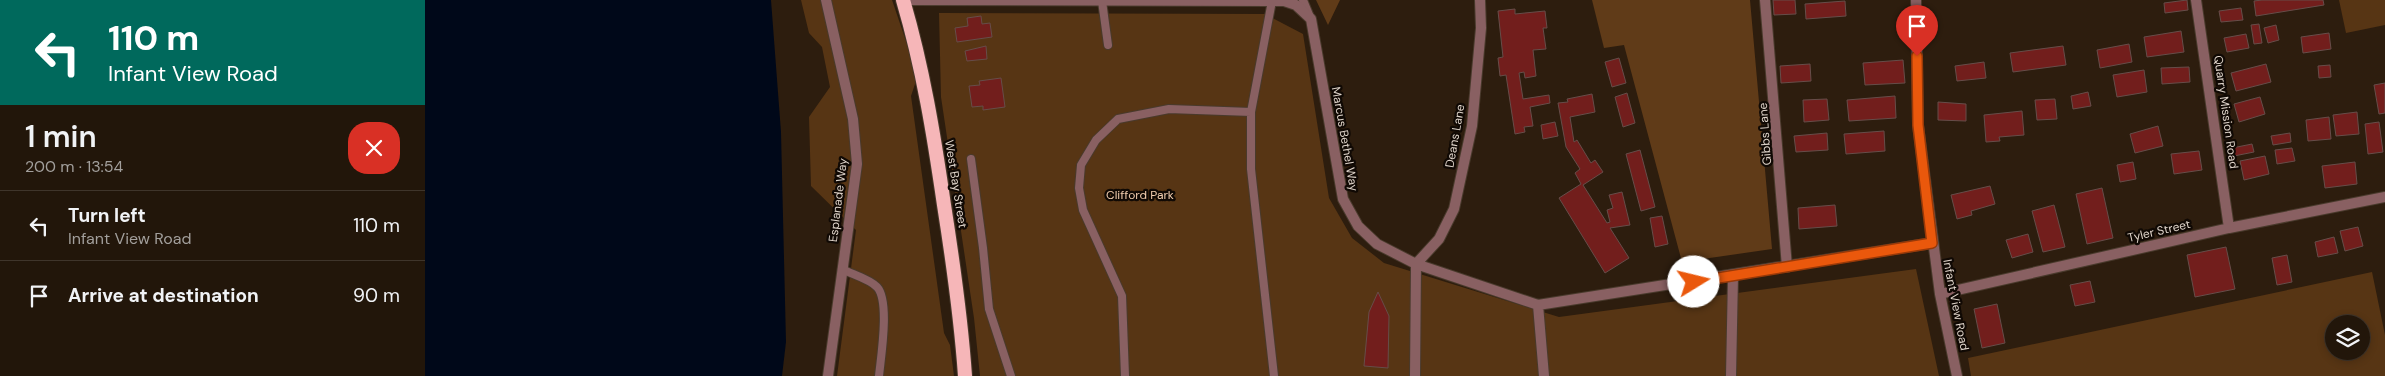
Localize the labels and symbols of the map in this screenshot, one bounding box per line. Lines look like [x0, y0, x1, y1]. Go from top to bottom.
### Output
pin [1896, 5, 1938, 56]
street label: Quarry Mission Road [2210, 54, 2242, 170]
street label: Marcus Bethel Way [1328, 85, 1362, 193]
street label: Gibbs Lane [1755, 102, 1775, 166]
street label: Deans Lane [1442, 103, 1468, 169]
street label: West Bay Street [941, 139, 971, 229]
street label: Esplanade Way [825, 157, 851, 243]
park label: Clifford Park [1106, 187, 1174, 203]
street label: Tyler Street [2126, 216, 2192, 246]
position arrow [1667, 255, 1719, 307]
street label: Infant View Road [1939, 258, 1973, 352]

